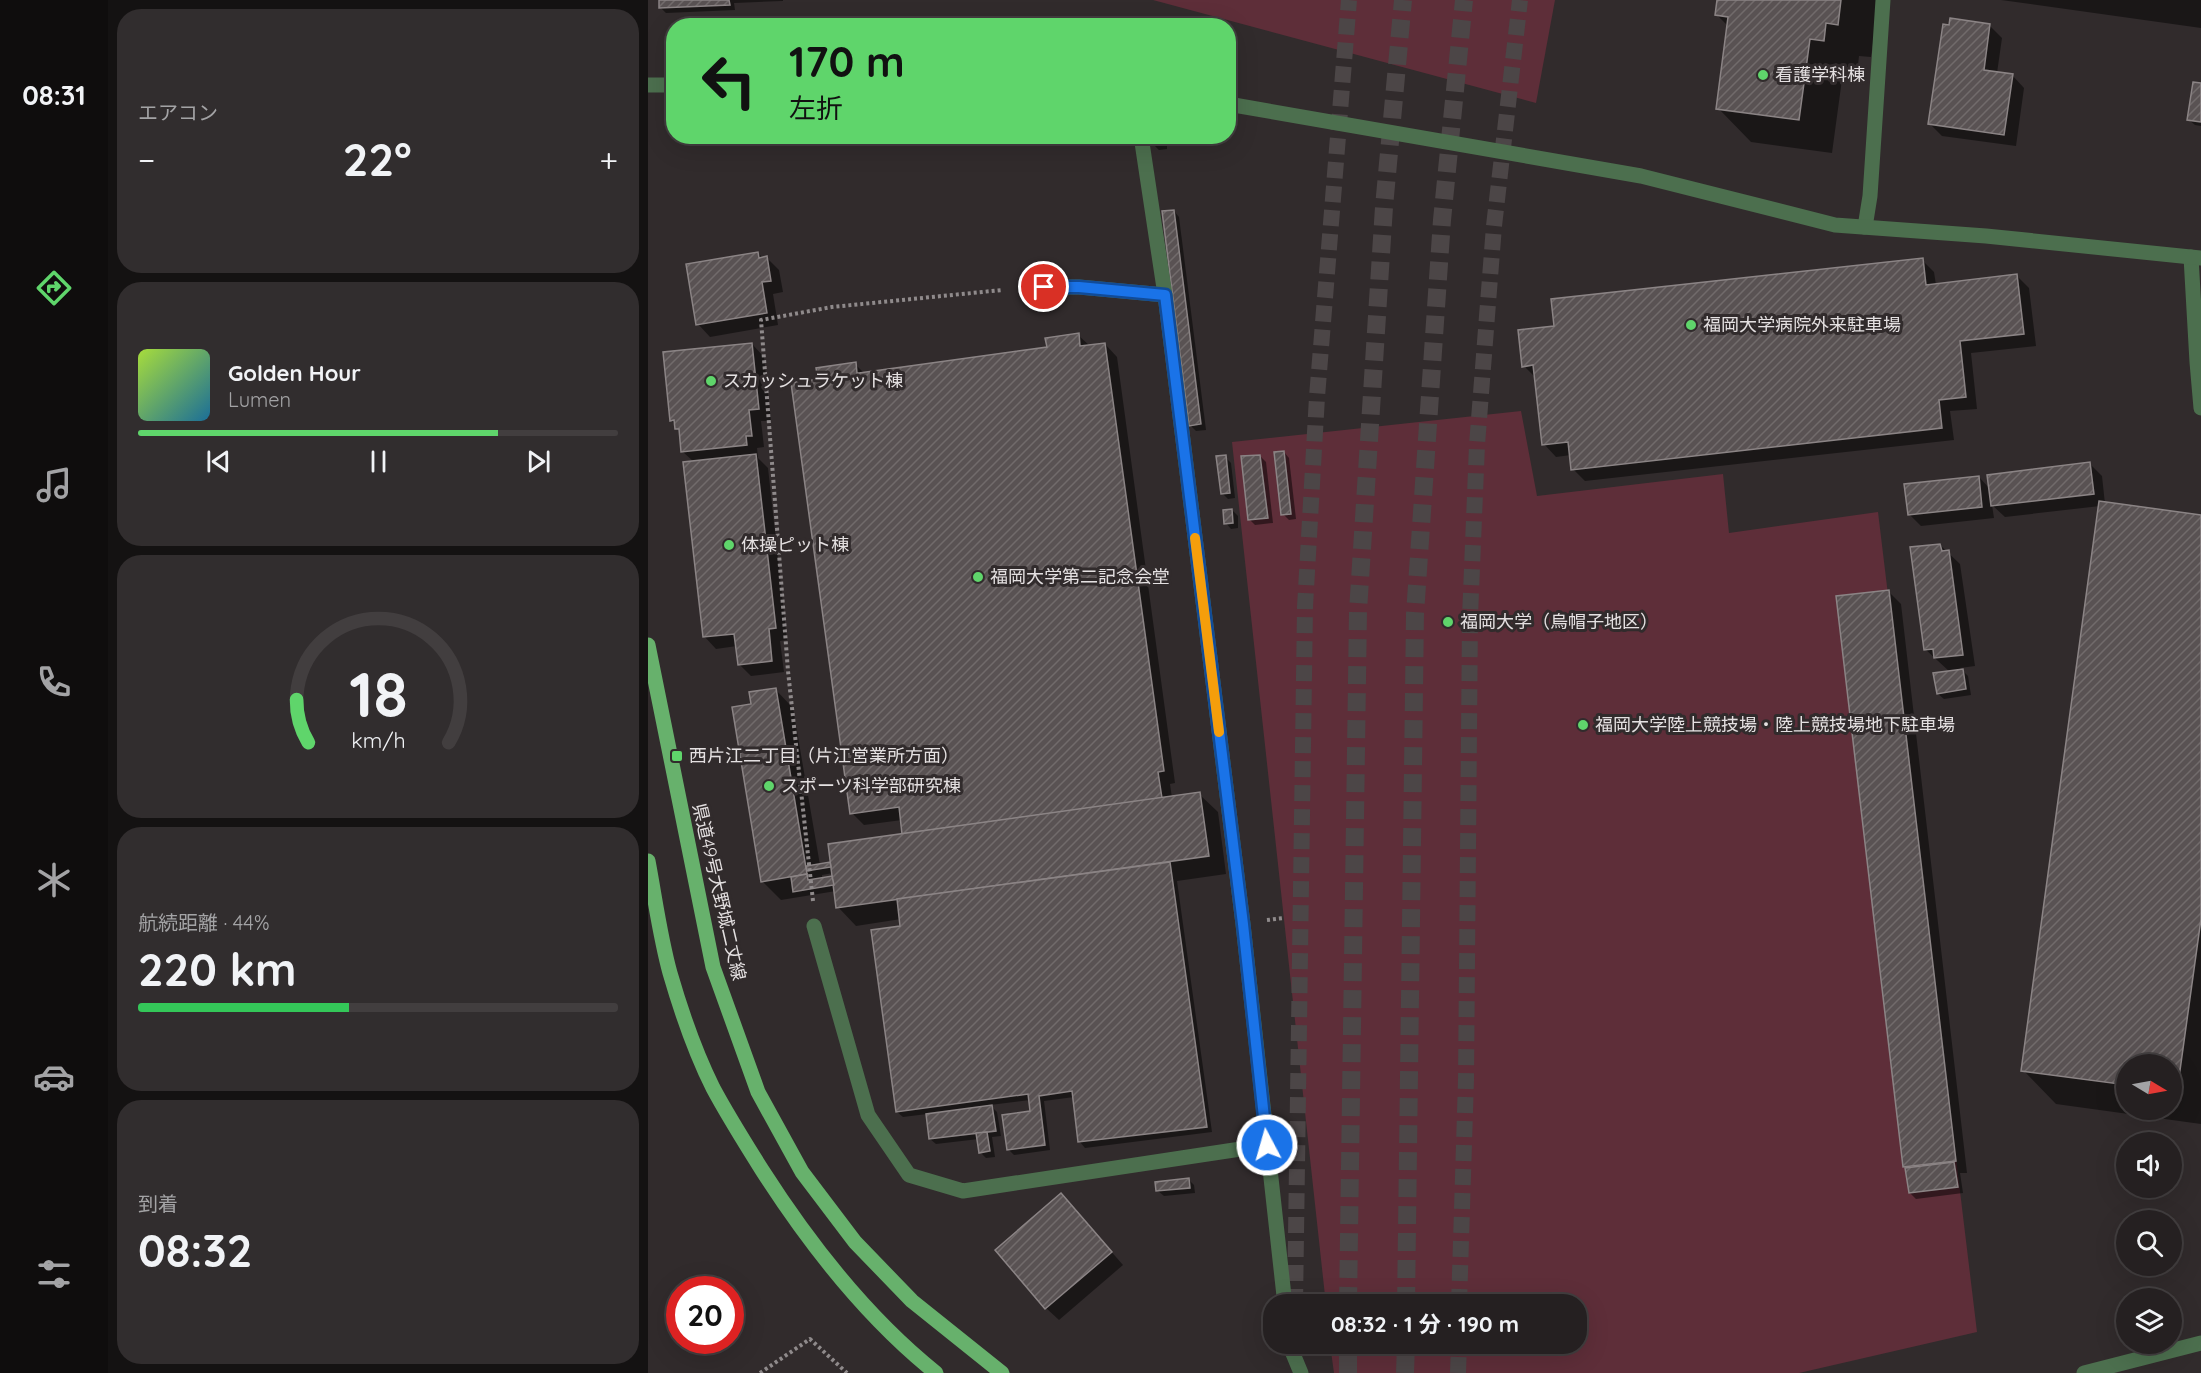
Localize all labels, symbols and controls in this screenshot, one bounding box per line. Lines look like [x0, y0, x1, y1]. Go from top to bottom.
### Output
text: 170 m [789, 35, 905, 88]
icon: left [690, 42, 768, 120]
place label: 看護学科棟 [1775, 63, 1865, 86]
marker: 看護学科棟 [1756, 68, 1770, 82]
text: 08:31 [22, 78, 86, 112]
text: 左折 [789, 91, 843, 125]
text: エアコン [138, 100, 218, 125]
text: 22° [343, 131, 412, 187]
text: − [138, 139, 155, 180]
text: + [599, 139, 618, 180]
pin [1018, 261, 1069, 312]
icon: directions [33, 267, 75, 309]
icon: arrive [1027, 270, 1060, 303]
place label: 福岡大学病院外来駐車場 [1703, 313, 1901, 336]
marker: 福岡大学病院外来駐車場 [1684, 318, 1698, 332]
text: Golden Hour [228, 359, 361, 387]
place label: スカッシュラケット棟 [723, 369, 903, 392]
marker: スカッシュラケット棟 [704, 374, 718, 388]
text: Lumen [228, 387, 291, 412]
icon: previous [202, 445, 235, 478]
icon: pause [362, 445, 395, 478]
icon: next [522, 445, 555, 478]
icon: music [33, 464, 75, 506]
place label: 体操ピット棟 [741, 533, 849, 556]
marker: 体操ピット棟 [722, 538, 736, 552]
place label: 福岡大学第二記念会堂 [990, 565, 1170, 588]
marker: 福岡大学第二記念会堂 [971, 570, 985, 584]
place label: 福岡大学（烏帽子地区） [1460, 610, 1658, 633]
marker: 福岡大学（烏帽子地区） [1441, 615, 1455, 629]
text: 18 [349, 656, 407, 734]
icon: phone [33, 661, 75, 703]
place label: 福岡大学陸上競技場・陸上競技場地下駐車場 [1595, 713, 1955, 736]
marker: 福岡大学陸上競技場・陸上競技場地下駐車場 [1576, 718, 1590, 732]
text: km/h [351, 728, 405, 754]
place label: 西片江二丁目（片江営業所方面） [689, 744, 959, 767]
marker: 西片江二丁目（片江営業所方面） [670, 749, 684, 763]
place label: スポーツ科学部研究棟 [781, 774, 961, 797]
marker: スポーツ科学部研究棟 [762, 779, 776, 793]
street label: 県道49号大野城二丈線 [688, 801, 751, 983]
icon: climate [33, 859, 75, 901]
text: 航続距離 · 44% [138, 910, 269, 935]
text: 220 km [138, 941, 297, 997]
north arrow [2116, 1054, 2182, 1120]
map controls [2116, 1054, 2182, 1354]
icon: car [33, 1056, 75, 1098]
position arrow [1235, 1113, 1299, 1177]
button: sound [2116, 1132, 2182, 1198]
text: 到着 [138, 1191, 178, 1216]
button: search [2116, 1210, 2182, 1276]
text: 08:32 [138, 1222, 252, 1278]
icon: filters [33, 1253, 75, 1295]
speed limit sign: 20 [666, 1276, 744, 1354]
button: layers [2116, 1288, 2182, 1354]
text: 08:32 · 1 分 · 190 m [1331, 1310, 1519, 1338]

